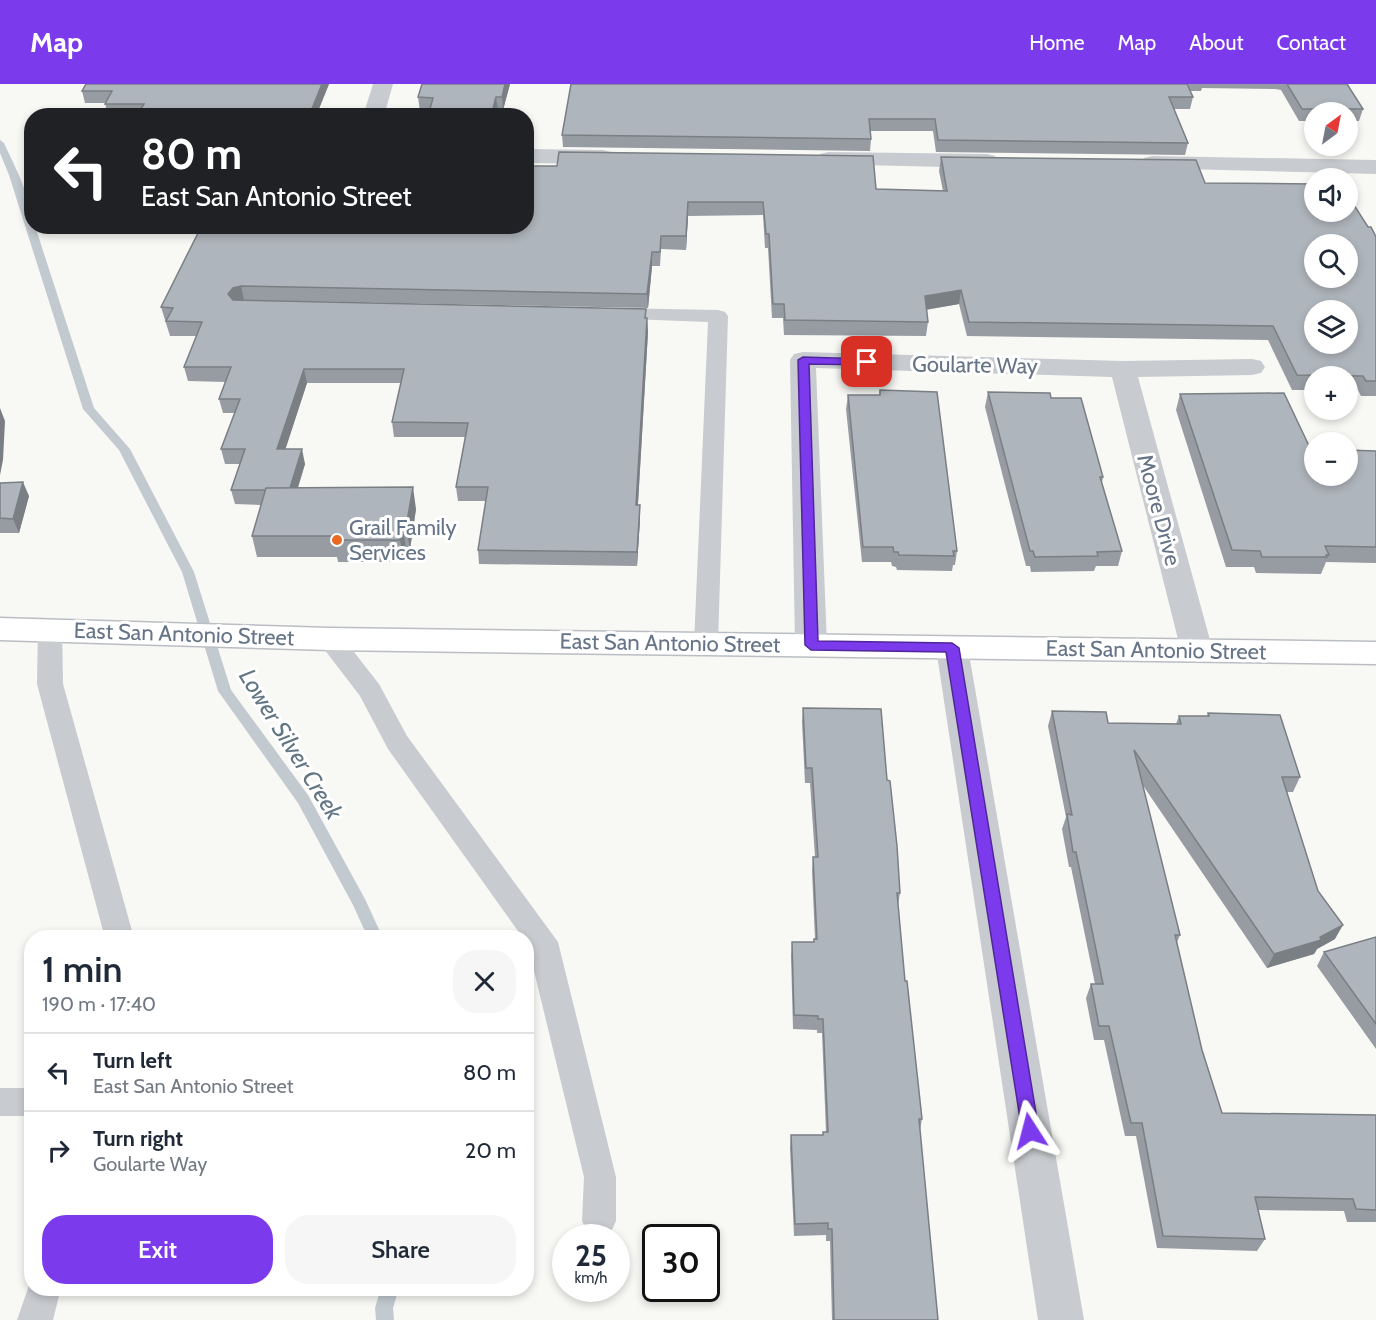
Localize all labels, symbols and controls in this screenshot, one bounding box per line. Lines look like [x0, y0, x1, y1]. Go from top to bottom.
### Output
text: Map [30, 25, 83, 59]
text: Home [1029, 30, 1085, 55]
text: Map [1118, 30, 1156, 55]
text: About [1189, 30, 1243, 55]
text: Contact [1276, 30, 1346, 55]
north arrow [1304, 102, 1358, 156]
map controls [1304, 102, 1358, 486]
text: 80 m [141, 128, 242, 180]
icon: left [42, 132, 120, 210]
button: sound [1304, 168, 1358, 222]
text: East San Antonio Street [141, 180, 412, 213]
button: search [1304, 234, 1358, 288]
button: layers [1304, 300, 1358, 354]
pin [841, 336, 892, 387]
icon: arrive [850, 345, 883, 378]
street label: Goularte Way [912, 350, 1038, 380]
button: + [1304, 366, 1358, 420]
button: − [1304, 432, 1358, 486]
street label: Moore Drive [1131, 451, 1187, 569]
place label: Grail Family Services [349, 514, 457, 566]
marker: Grail Family Services [330, 533, 344, 547]
street label: East San Antonio Street [73, 617, 295, 651]
street label: East San Antonio Street [560, 628, 781, 658]
street label: East San Antonio Street [1046, 635, 1267, 665]
water label: Lower Silver Creek [233, 663, 349, 825]
text: 1 min [42, 947, 122, 991]
button: close [453, 950, 516, 1013]
text: 190 m · 17:40 [42, 992, 156, 1016]
text: Turn left [93, 1047, 172, 1074]
icon: left [42, 1056, 75, 1089]
text: 80 m [463, 1059, 516, 1086]
text: East San Antonio Street [93, 1074, 293, 1098]
position arrow [998, 1099, 1062, 1163]
text: Turn right [93, 1125, 183, 1152]
icon: right [42, 1134, 75, 1167]
text: 20 m [465, 1137, 516, 1164]
text: Goularte Way [93, 1152, 207, 1176]
button: Exit [42, 1215, 273, 1284]
button: Share [285, 1215, 516, 1284]
speed limit sign: 30 [642, 1224, 720, 1302]
text: 25 [575, 1237, 607, 1274]
text: km/h [575, 1269, 607, 1287]

